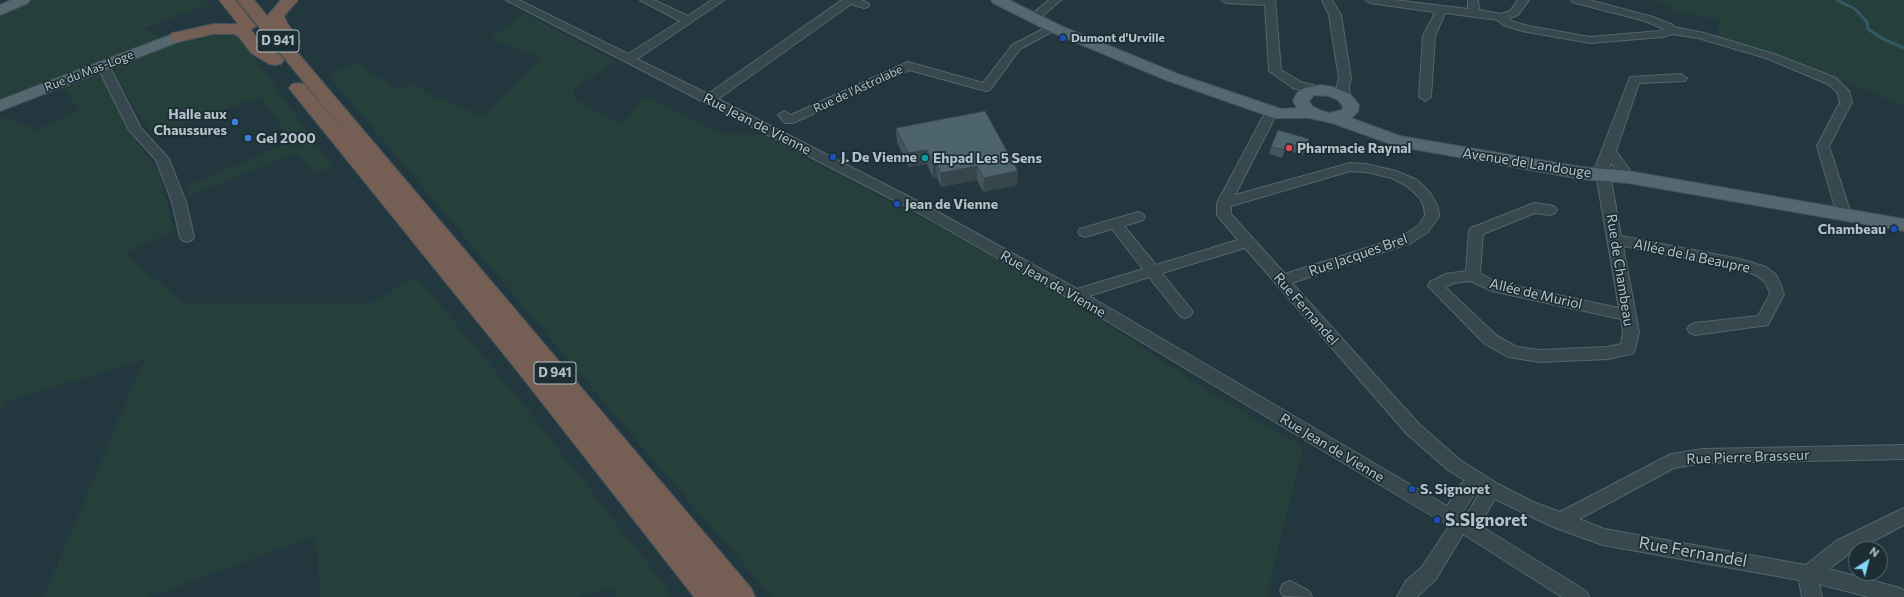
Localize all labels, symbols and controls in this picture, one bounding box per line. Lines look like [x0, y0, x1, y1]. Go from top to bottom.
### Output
road number: D 941 [257, 30, 299, 52]
place label: Dumont d'Urville [1071, 31, 1165, 45]
marker: Dumont d'Urville [1058, 33, 1068, 43]
street label: Rue du Mas-Loge [42, 47, 136, 95]
street label: Rue de l'Astrolabe [811, 62, 905, 116]
street label: Rue Jean de Vienne [700, 90, 814, 158]
place label: Halle aux Chaussures [153, 106, 227, 138]
marker: Halle aux Chaussures [230, 117, 240, 127]
place label: Gel 2000 [256, 130, 316, 146]
marker: Gel 2000 [243, 133, 253, 143]
place label: Pharmacie Raynal [1297, 140, 1411, 156]
marker: Pharmacie Raynal [1284, 143, 1294, 153]
street label: Avenue de Landouge [1462, 145, 1592, 181]
place label: J. De Vienne [841, 149, 917, 165]
place label: Ehpad Les 5 Sens [933, 150, 1042, 166]
marker: J. De Vienne [828, 152, 838, 162]
marker: Ehpad Les 5 Sens [920, 153, 930, 163]
place label: Jean de Vienne [905, 196, 998, 212]
marker: Jean de Vienne [892, 199, 902, 209]
street label: Rue de Chambeau [1603, 213, 1637, 327]
place label: Chambeau [1818, 221, 1886, 237]
marker: Chambeau [1889, 224, 1899, 234]
street label: Rue Jacques Brel [1306, 230, 1410, 280]
street label: Allée de la Beaupre [1632, 235, 1752, 277]
street label: Rue Jean de Vienne [997, 247, 1109, 321]
street label: Rue Fernandel [1270, 269, 1342, 349]
street label: Allée de Muriol [1488, 275, 1584, 313]
road number: D 941 [534, 362, 576, 384]
street label: Rue Jean de Vienne [1277, 410, 1387, 486]
street label: Rue Pierre Brasseur [1686, 446, 1810, 468]
place label: S. Signoret [1420, 481, 1490, 497]
marker: S. Signoret [1407, 484, 1417, 494]
place label: S.SIgnoret [1445, 510, 1527, 530]
marker: S.SIgnoret [1432, 515, 1442, 525]
street label: Rue Fernandel [1637, 532, 1749, 572]
north arrow [1848, 541, 1888, 581]
text: N [1868, 544, 1882, 559]

